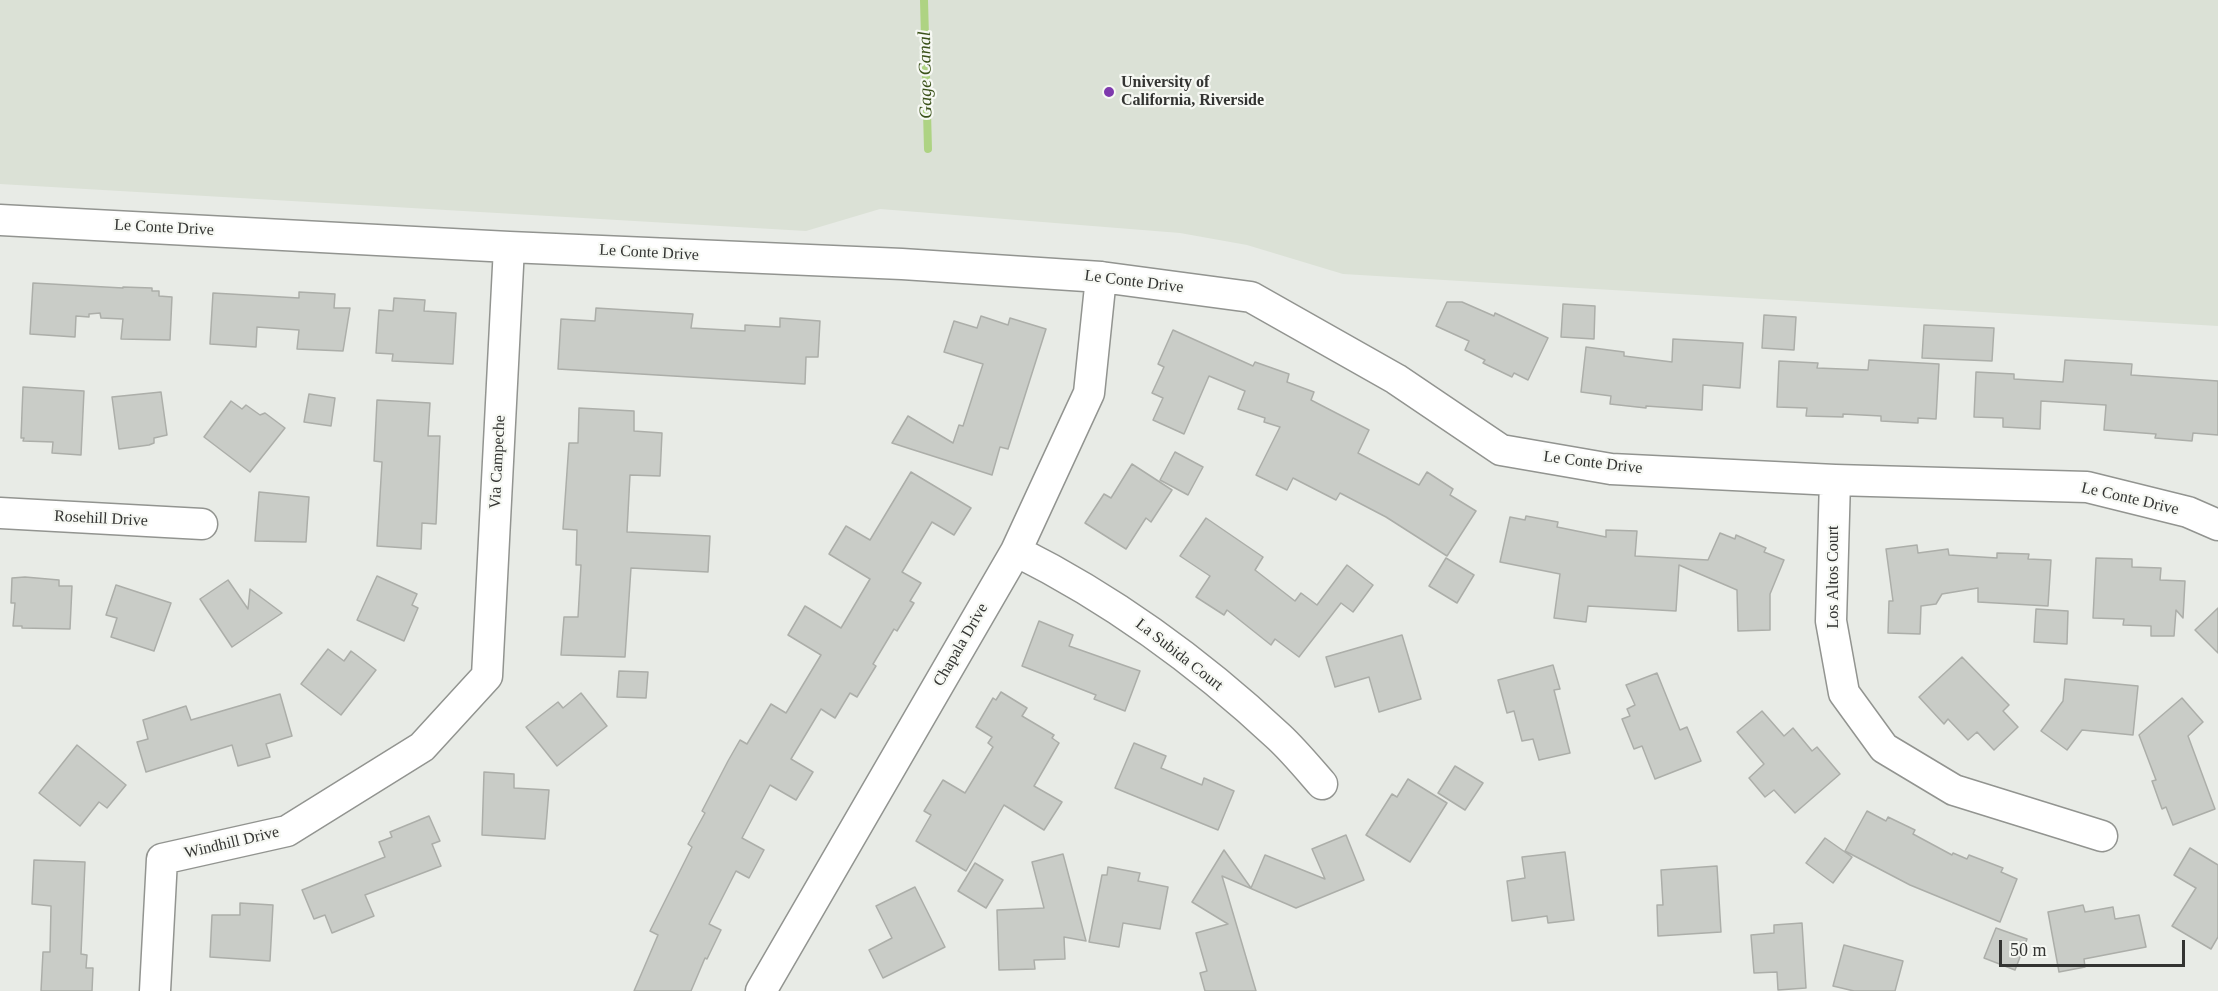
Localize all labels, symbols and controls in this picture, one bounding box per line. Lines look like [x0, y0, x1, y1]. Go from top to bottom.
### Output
water label: Gage Canal [914, 31, 938, 119]
place label: University of California, Riverside [1121, 73, 1264, 111]
marker: University of California, Riverside [1102, 85, 1116, 99]
street label: Le Conte Drive [114, 216, 214, 240]
street label: Le Conte Drive [599, 241, 699, 265]
street label: Le Conte Drive [1083, 266, 1185, 298]
street label: Via Campeche [486, 415, 510, 509]
street label: Le Conte Drive [1542, 447, 1644, 479]
street label: Le Conte Drive [2079, 478, 2181, 520]
street label: Rosehill Drive [54, 507, 148, 531]
street label: Los Altos Court [1824, 525, 1844, 629]
street label: Chapala Drive [929, 600, 993, 690]
street label: La Subida Court [1131, 615, 1227, 695]
street label: Windhill Drive [183, 823, 281, 863]
scale bar [2002, 928, 2188, 966]
text: 50 m [2010, 940, 2047, 960]

